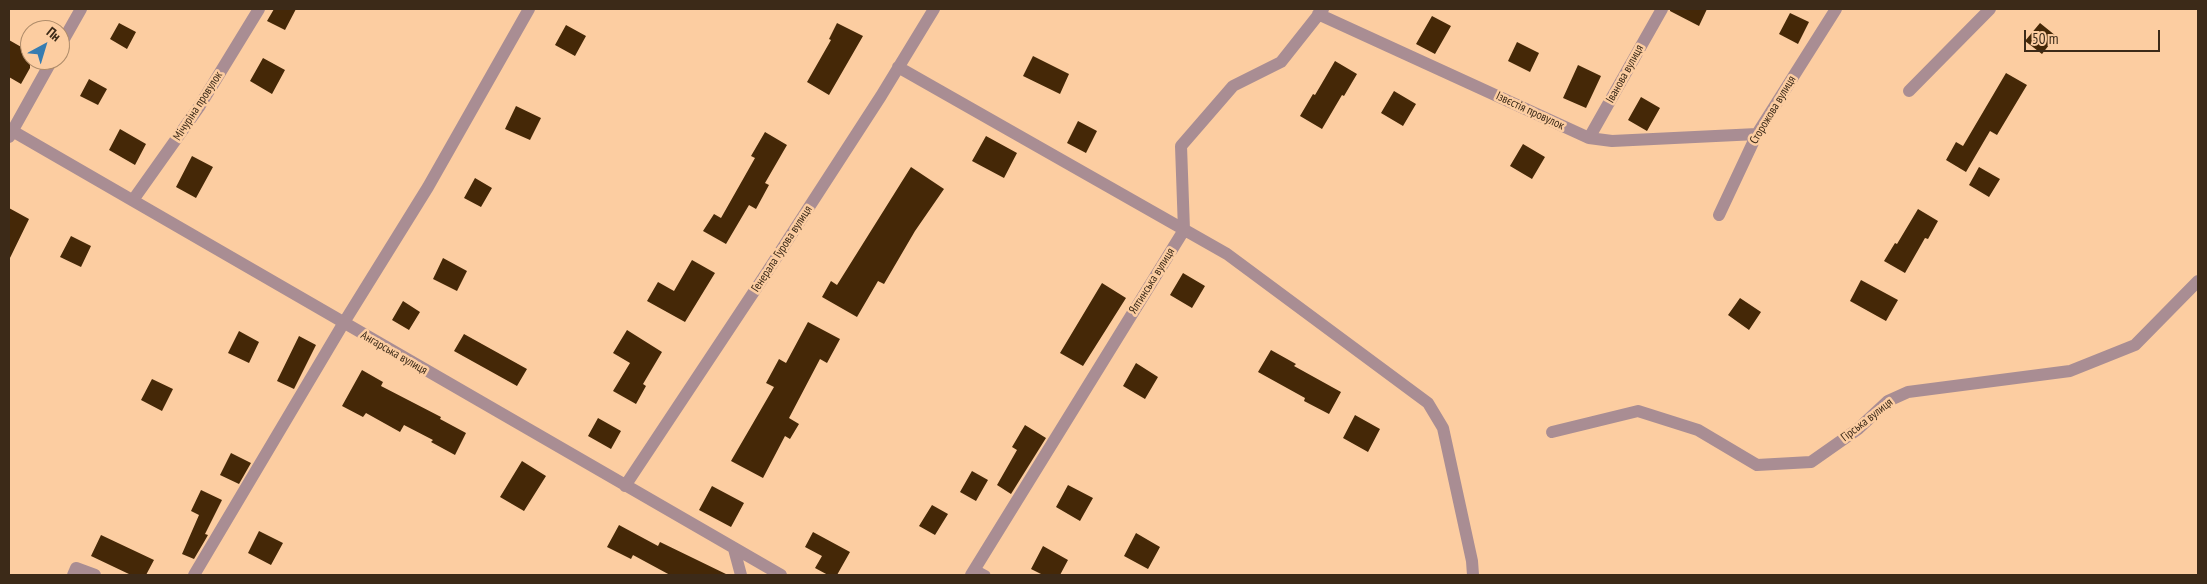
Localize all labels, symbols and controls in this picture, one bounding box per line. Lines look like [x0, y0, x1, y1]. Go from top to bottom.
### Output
north arrow [20, 20, 70, 70]
scale bar [2027, 20, 2163, 52]
text: Пн [43, 23, 65, 45]
text: 50 m [2032, 29, 2058, 48]
street label: Іванова вулиця [1603, 42, 1647, 106]
street label: Мічуріна провулок [170, 69, 226, 143]
street label: Сторожова вулиця [1747, 73, 1799, 147]
street label: Ізвєстія провулок [1494, 89, 1566, 133]
street label: Генерала Гурова вулиця [749, 203, 815, 295]
street label: Ялтинська вулиця [1126, 245, 1178, 317]
street label: Ангарська вулиця [358, 328, 430, 378]
street label: Гірська вулиця [1838, 395, 1896, 445]

